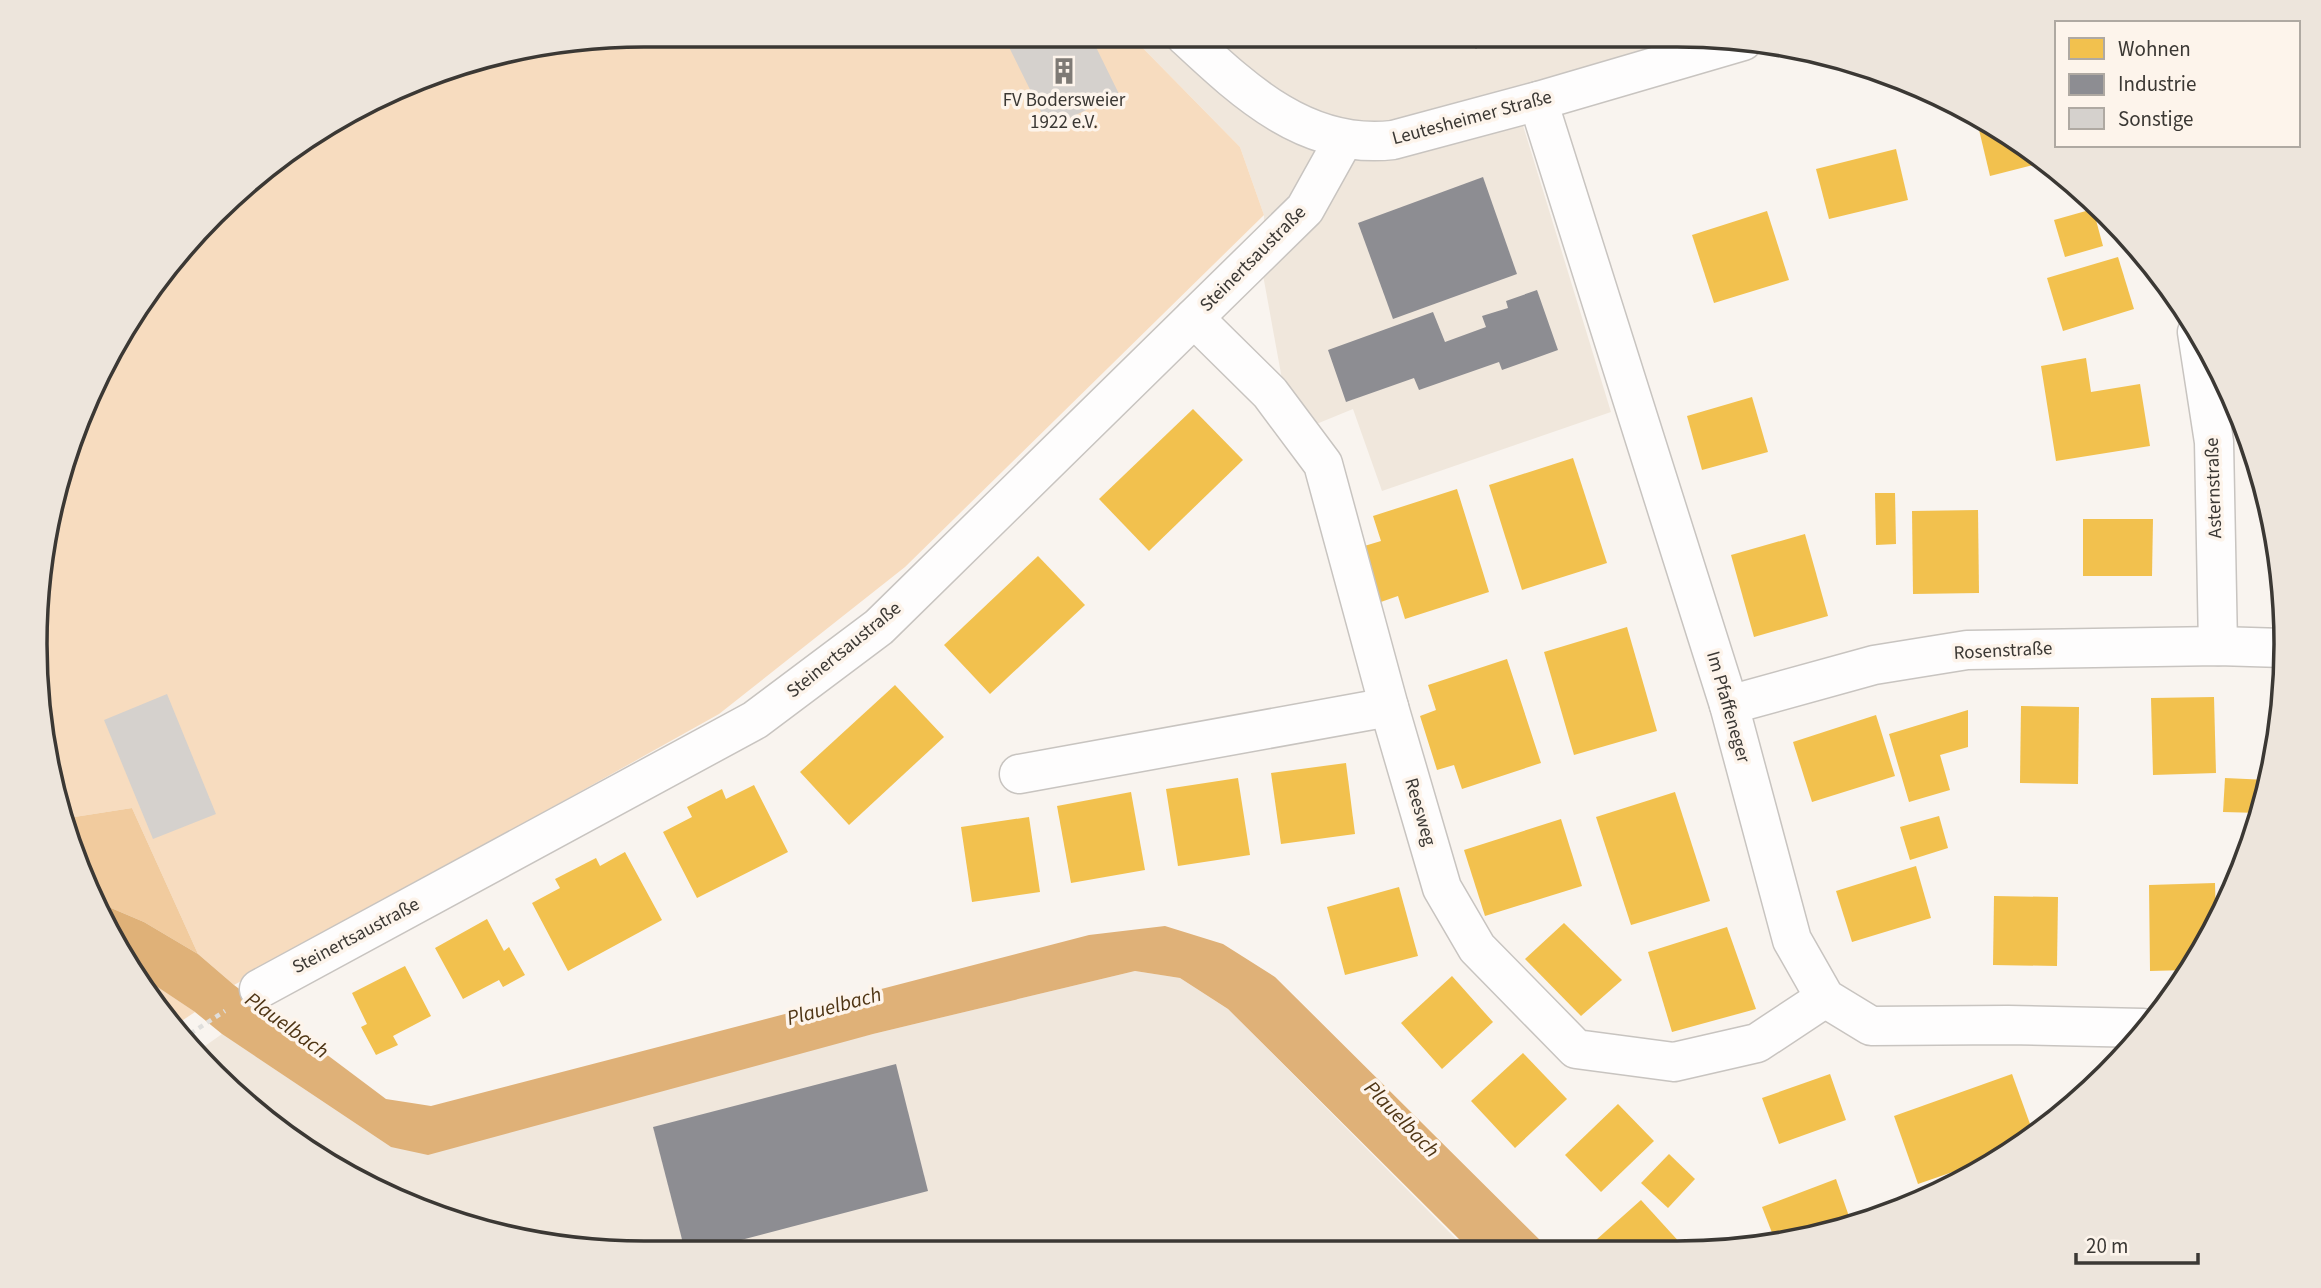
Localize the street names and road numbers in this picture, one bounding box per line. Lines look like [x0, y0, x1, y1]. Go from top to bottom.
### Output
street label: Leutesheimer Straße [1389, 84, 1555, 152]
street label: Steinertsaustraße [1194, 200, 1312, 318]
street label: Asternstraße [2199, 437, 2229, 539]
street label: Steinertsaustraße [781, 595, 907, 705]
street label: Rosenstraße [1953, 635, 2053, 667]
street label: Im Pfaffeneger [1699, 648, 1757, 766]
street label: Reesweg [1397, 775, 1443, 850]
street label: Steinertsaustraße [288, 891, 424, 981]

